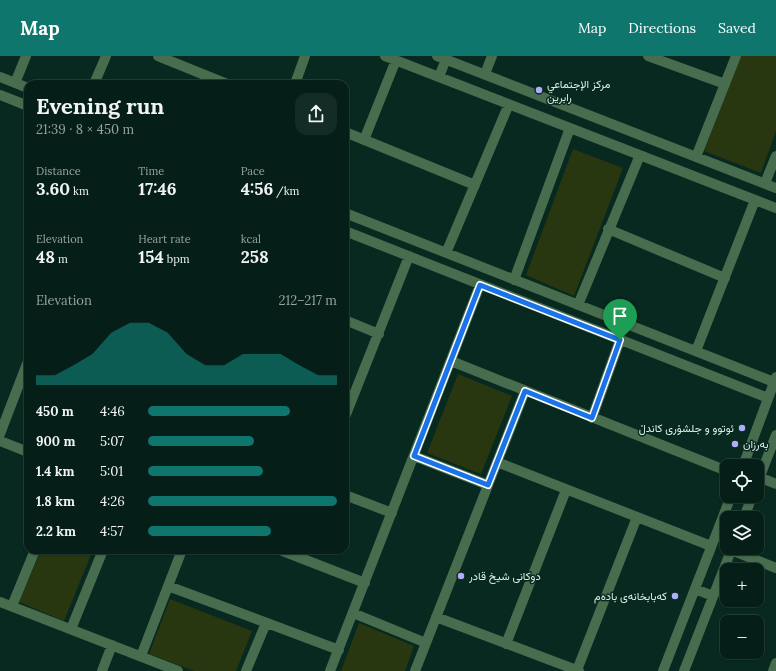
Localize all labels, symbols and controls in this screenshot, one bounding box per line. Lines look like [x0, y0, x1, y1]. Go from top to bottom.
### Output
text: Map [20, 16, 60, 40]
text: Map [578, 19, 606, 37]
text: Directions [628, 19, 696, 37]
text: Saved [718, 19, 756, 37]
place label: مركز الإجتماعي رابرين [547, 77, 610, 104]
marker: مركز الإجتماعي رابرين [534, 85, 544, 95]
text: Evening run [36, 92, 164, 120]
button: share [295, 93, 337, 135]
text: 21:39 · 8 × 450 m [36, 121, 134, 138]
text: Distance [36, 164, 81, 178]
text: Time [138, 164, 164, 178]
text: Pace [241, 164, 265, 178]
text: 3.60 [36, 178, 70, 200]
text: 17:46 [138, 178, 177, 200]
text: 4:56 [241, 178, 273, 200]
text: km [70, 184, 89, 198]
text: /km [273, 184, 299, 198]
text: Elevation [36, 232, 83, 246]
text: Heart rate [138, 232, 191, 246]
text: kcal [241, 232, 261, 246]
text: 48 [36, 246, 55, 268]
text: 154 [138, 246, 164, 268]
text: 258 [241, 246, 269, 268]
text: m [55, 252, 68, 266]
text: bpm [164, 252, 190, 266]
text: Elevation [36, 292, 92, 309]
text: 212–217 m [279, 292, 337, 309]
pin [603, 299, 637, 340]
icon: arrive [609, 305, 631, 327]
text: 450 m [36, 403, 74, 420]
text: 4:46 [100, 403, 125, 420]
place label: ئوتوو و جلشۆری کاندڵ [639, 421, 734, 435]
marker: ئوتوو و جلشۆری کاندڵ [737, 423, 747, 433]
text: 900 m [36, 433, 75, 450]
text: 5:07 [100, 433, 124, 450]
place label: بەرزان [743, 437, 769, 451]
marker: بەرزان [730, 439, 740, 449]
map controls [720, 459, 764, 659]
button: locate [720, 459, 764, 503]
text: 1.4 km [36, 463, 75, 480]
text: 5:01 [100, 463, 123, 480]
text: 1.8 km [36, 493, 75, 510]
text: 4:26 [100, 493, 125, 510]
button: layers [720, 511, 764, 555]
text: 2.2 km [36, 523, 76, 540]
text: 4:57 [100, 523, 123, 540]
button: + [720, 563, 764, 607]
place label: دوکانی شیخ قادر [468, 569, 541, 584]
marker: دوکانی شیخ قادر [456, 571, 466, 581]
place label: کەبابخانەی بادەم [594, 589, 667, 604]
marker: کەبابخانەی بادەم [670, 591, 680, 601]
button: − [720, 615, 764, 659]

